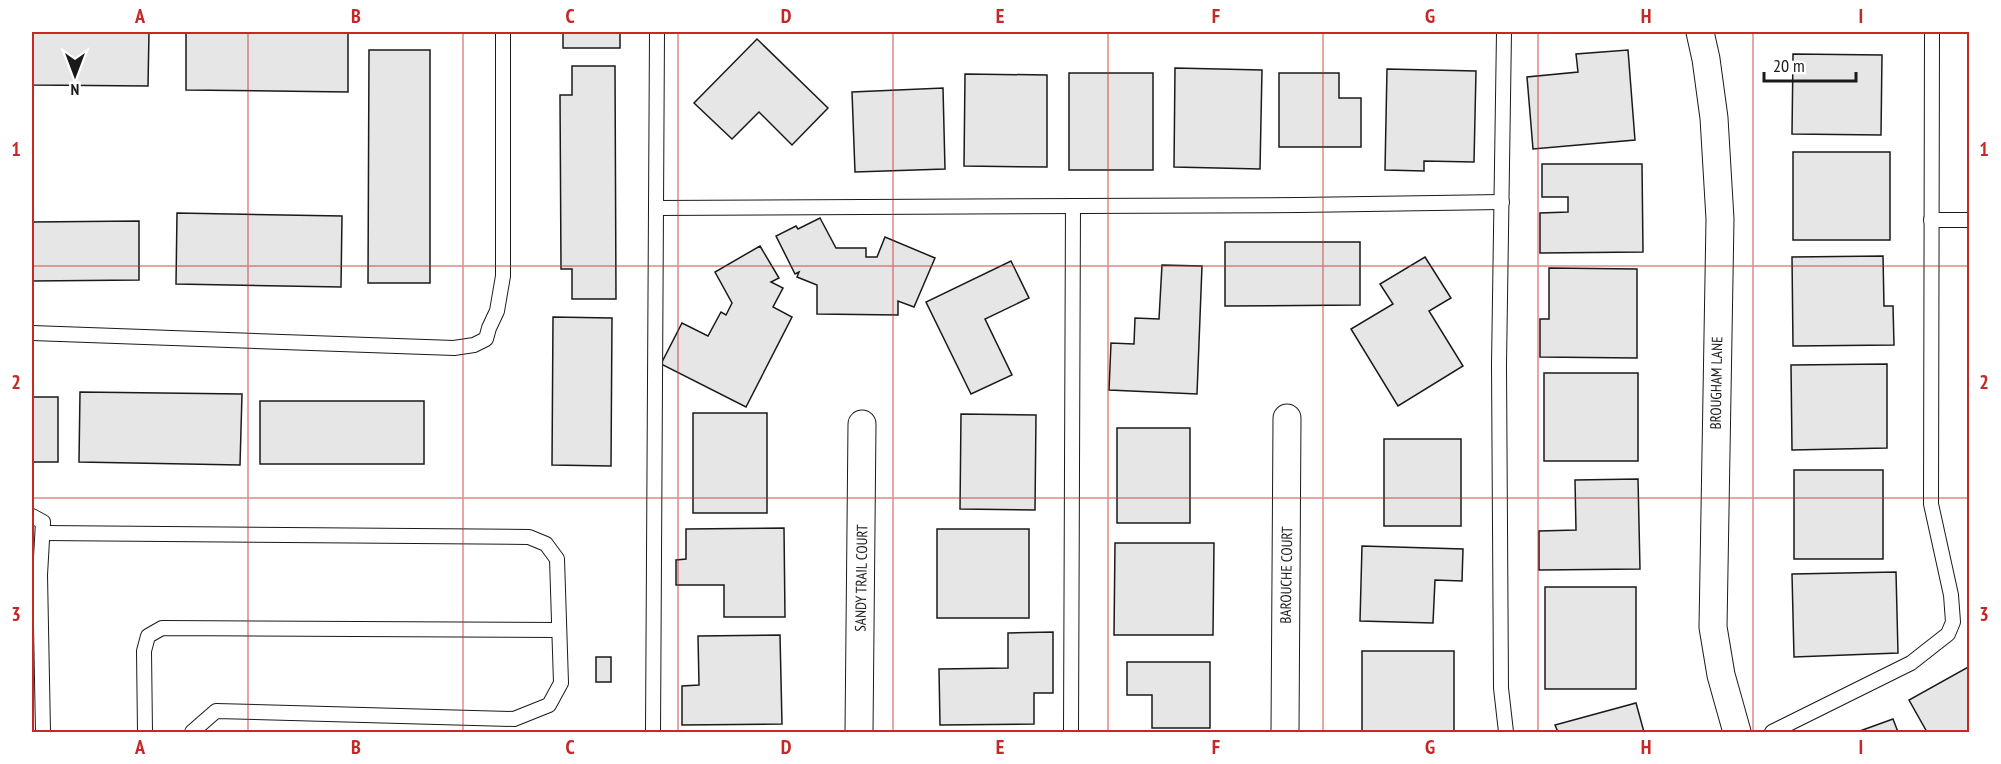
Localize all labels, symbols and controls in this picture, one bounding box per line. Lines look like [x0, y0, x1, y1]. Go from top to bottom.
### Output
text: A [134, 3, 146, 29]
text: B [351, 3, 361, 29]
text: C [565, 3, 575, 29]
text: D [781, 3, 792, 29]
text: E [996, 3, 1004, 29]
text: F [1212, 3, 1220, 29]
text: G [1425, 3, 1435, 29]
text: H [1641, 3, 1651, 29]
text: I [1859, 3, 1863, 29]
north arrow [45, 45, 105, 105]
scale bar [1764, 45, 1856, 83]
text: 20 m [1773, 54, 1805, 77]
text: N [71, 80, 79, 100]
text: 1 [11, 136, 21, 162]
text: 1 [1979, 136, 1989, 162]
street label: BROUGHAM LANE [1706, 336, 1726, 430]
text: 2 [11, 369, 21, 395]
text: 2 [1979, 369, 1989, 395]
street label: SANDY TRAIL COURT [851, 524, 871, 632]
street label: BAROUCHE COURT [1276, 526, 1296, 624]
text: 3 [11, 601, 21, 627]
text: 3 [1979, 601, 1989, 627]
text: A [134, 734, 146, 760]
text: B [351, 734, 361, 760]
text: C [565, 734, 575, 760]
text: D [781, 734, 792, 760]
text: E [996, 734, 1004, 760]
text: F [1212, 734, 1220, 760]
text: G [1425, 734, 1435, 760]
text: H [1641, 734, 1651, 760]
text: I [1859, 734, 1863, 760]

